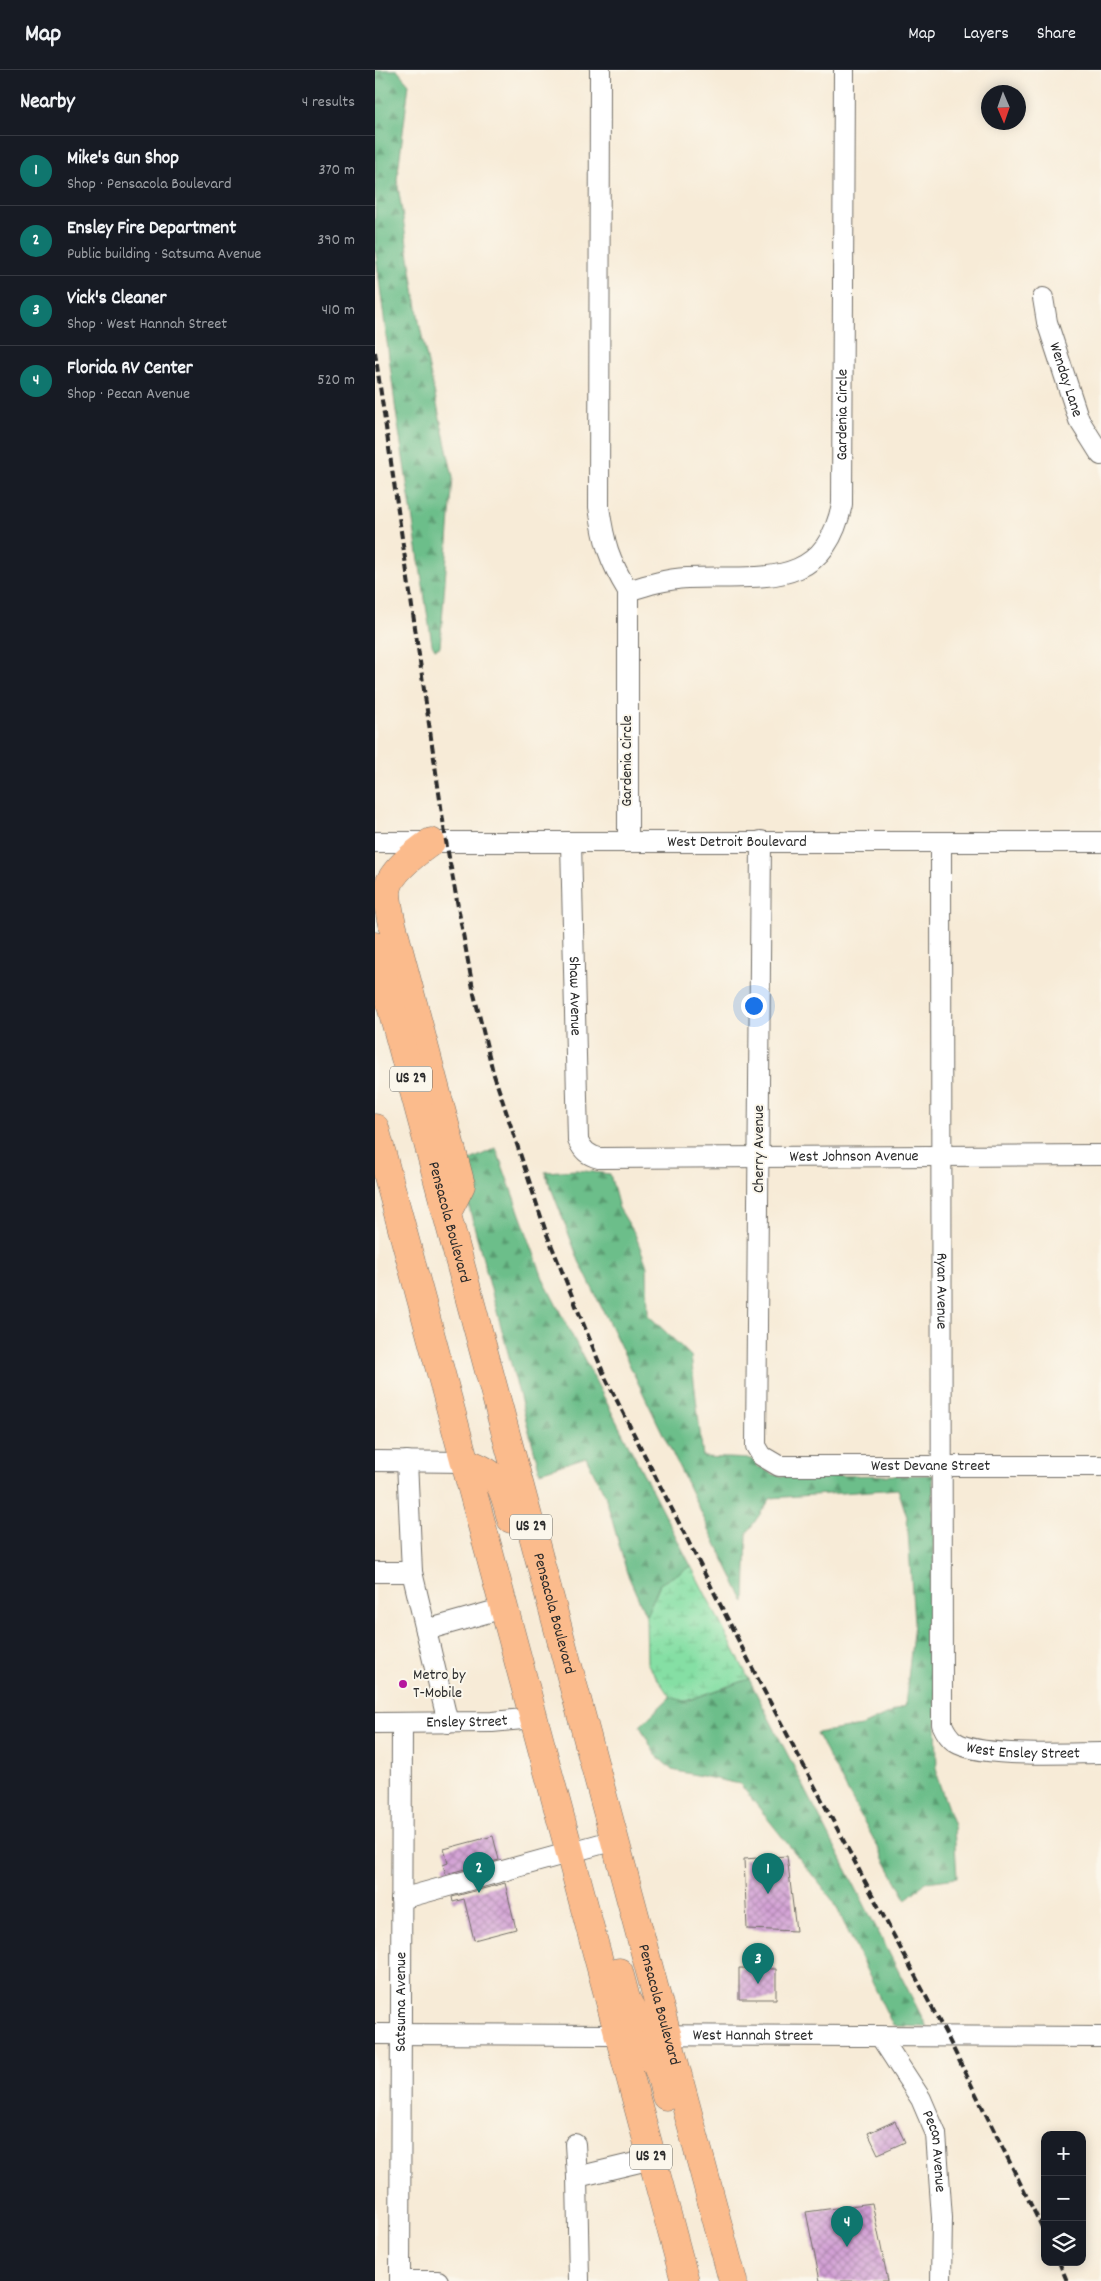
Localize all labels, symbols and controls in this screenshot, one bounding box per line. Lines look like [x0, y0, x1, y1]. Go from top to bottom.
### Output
text: Map [25, 18, 61, 52]
text: Map [908, 22, 935, 47]
text: Layers [963, 22, 1009, 47]
text: Share [1037, 22, 1076, 47]
north arrow [981, 85, 1026, 130]
text: Nearby [20, 88, 75, 118]
text: 4 results [302, 91, 355, 114]
text: Mike's Gun Shop [67, 146, 179, 173]
text: 1 [34, 159, 38, 182]
text: 370 m [318, 159, 355, 182]
text: Shop · Pensacola Boulevard [67, 173, 231, 196]
text: Ensley Fire Department [67, 216, 236, 243]
text: 2 [33, 229, 40, 252]
text: 390 m [317, 229, 355, 252]
text: Public building · Satsuma Avenue [67, 243, 261, 266]
text: Vick's Cleaner [67, 286, 167, 313]
text: 3 [32, 299, 40, 322]
text: 410 m [321, 299, 355, 322]
text: Shop · West Hannah Street [67, 313, 227, 336]
street label: Wenday Lane [1043, 339, 1089, 420]
text: Florida RV Center [67, 356, 193, 383]
text: 4 [33, 369, 39, 392]
text: 520 m [317, 369, 355, 392]
street label: Gardenia Circle [831, 369, 854, 461]
text: Shop · Pecan Avenue [67, 383, 190, 406]
street label: Gardenia Circle [616, 715, 639, 807]
street label: West Detroit Boulevard [667, 831, 807, 854]
street label: Shaw Avenue [562, 956, 587, 1036]
your location [741, 993, 767, 1019]
road number: US 29 [390, 1066, 432, 1092]
street label: Cherry Avenue [748, 1105, 771, 1193]
street label: West Johnson Avenue [789, 1145, 919, 1168]
street label: Pensacola Boulevard [422, 1159, 476, 1285]
street label: Ryan Avenue [930, 1253, 953, 1329]
street label: West Devane Street [871, 1455, 990, 1478]
road number: US 29 [510, 1514, 552, 1540]
street label: Pensacola Boulevard [527, 1550, 581, 1677]
place label: Metro by T-Mobile [413, 1664, 466, 1705]
marker: Metro by T-Mobile [397, 1678, 409, 1690]
street label: Ensley Street [426, 1709, 509, 1734]
street label: West Ensley Street [964, 1736, 1080, 1765]
pin: 2 [463, 1852, 495, 1893]
pin: 1 [752, 1853, 784, 1894]
street label: Pensacola Boulevard [632, 1941, 686, 2068]
pin: 3 [742, 1943, 774, 1984]
street label: Satsuma Avenue [389, 1952, 413, 2052]
street label: West Hannah Street [693, 2024, 813, 2047]
street label: Pecan Avenue [916, 2107, 952, 2193]
map controls [1041, 2131, 1086, 2266]
button: + [1041, 2131, 1086, 2176]
road number: US 29 [630, 2144, 672, 2170]
button: − [1041, 2176, 1086, 2221]
pin: 4 [831, 2206, 863, 2247]
button: layers [1041, 2221, 1086, 2266]

